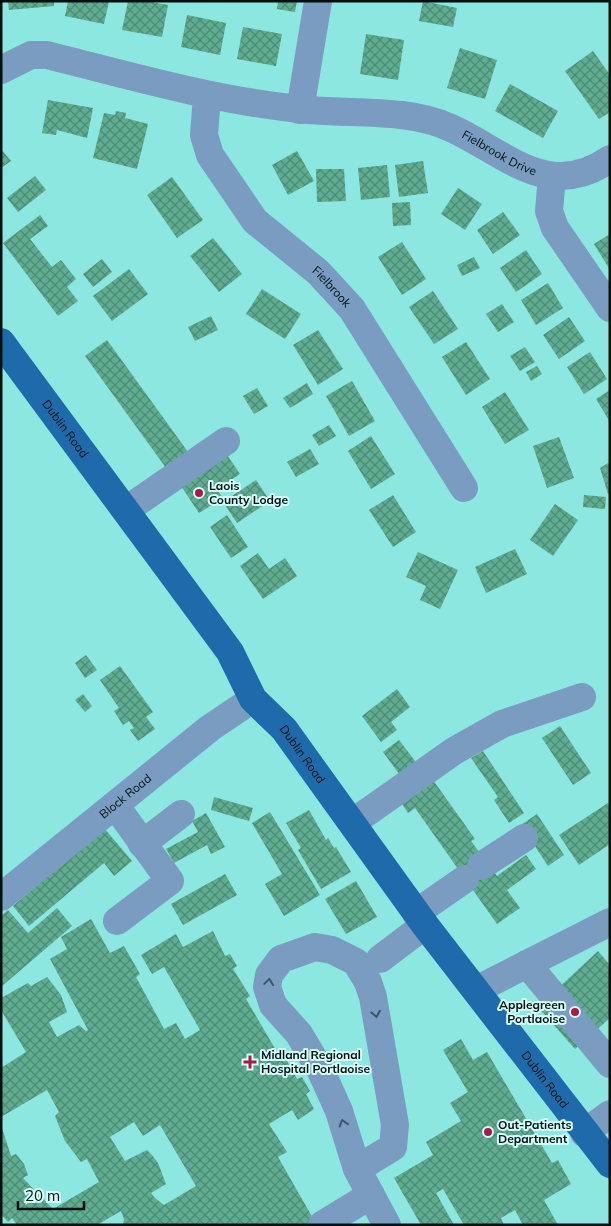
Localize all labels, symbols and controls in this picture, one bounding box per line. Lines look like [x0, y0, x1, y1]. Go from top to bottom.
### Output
street label: Fielbrook Drive [460, 127, 539, 179]
street label: Fielbrook [310, 263, 355, 311]
street label: Dublin Road [39, 397, 92, 461]
place label: Laois County Lodge [209, 478, 288, 507]
marker: Laois County Lodge [193, 487, 205, 499]
street label: Dublin Road [277, 722, 329, 786]
street label: Block Road [96, 770, 154, 822]
one-way arrow [264, 977, 274, 986]
place label: Applegreen Portlaoise [499, 997, 565, 1026]
marker: Applegreen Portlaoise [569, 1006, 581, 1018]
one-way arrow [371, 1009, 381, 1018]
place label: Midland Regional Hospital Portlaoise [261, 1047, 371, 1076]
street label: Dublin Road [518, 1048, 572, 1111]
marker: Midland Regional Hospital Portlaoise [243, 1055, 257, 1069]
place label: Out-Patients Department [498, 1117, 572, 1146]
one-way arrow [338, 1119, 348, 1127]
marker: Out-Patients Department [482, 1126, 494, 1138]
scale bar [18, 1178, 84, 1210]
text: 20 m [25, 1186, 60, 1205]

